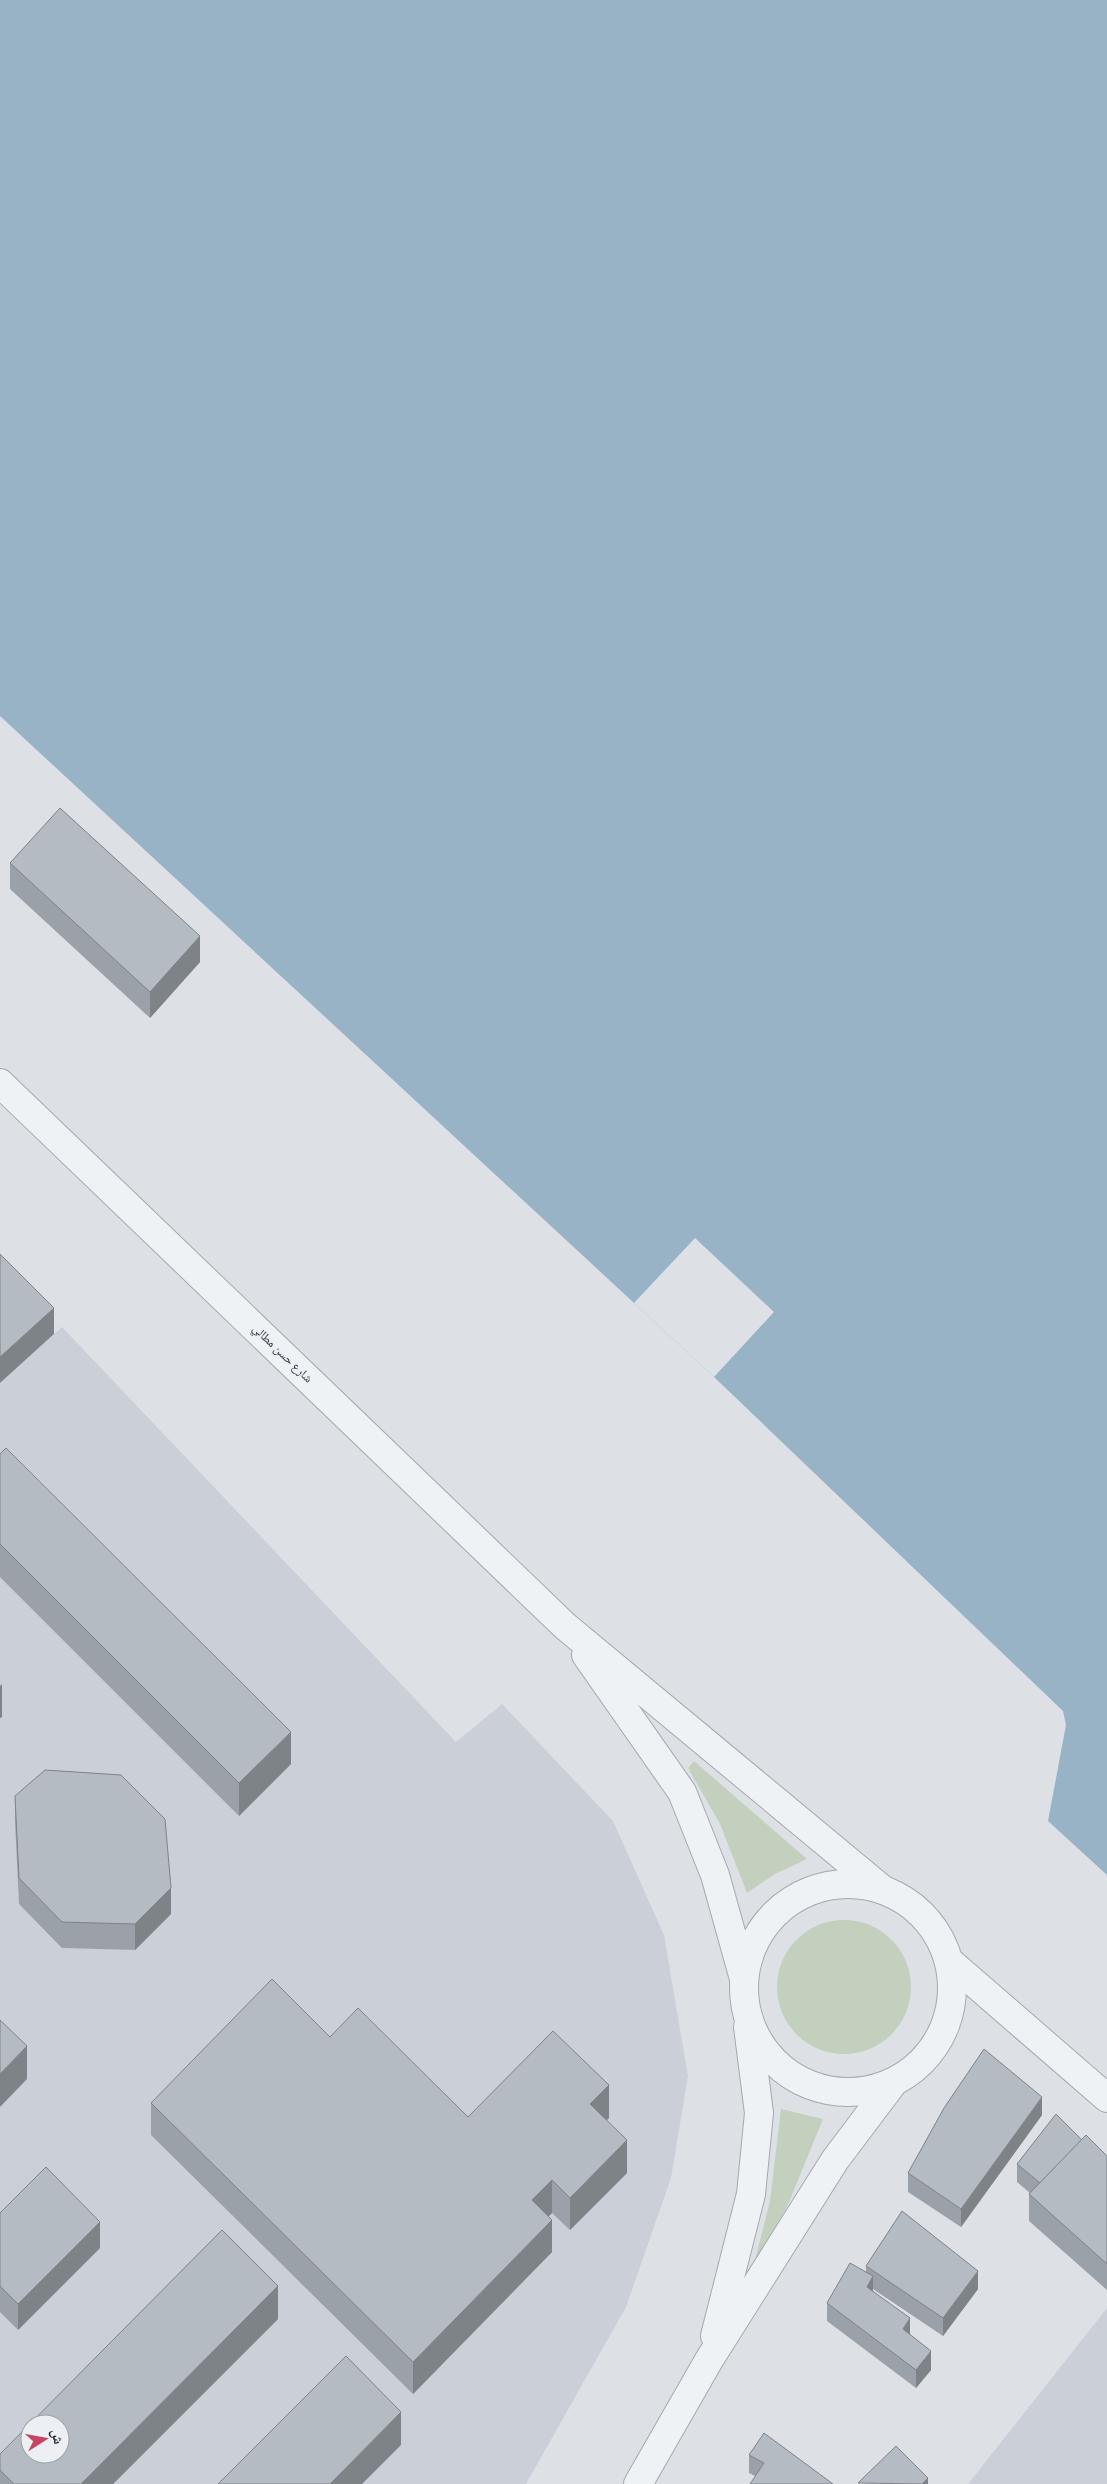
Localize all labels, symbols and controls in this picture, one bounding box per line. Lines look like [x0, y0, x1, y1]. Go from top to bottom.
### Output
street label: شارع حسن مطالي [248, 1321, 316, 1388]
north arrow [20, 2414, 70, 2464]
text: ش [47, 2428, 66, 2446]

